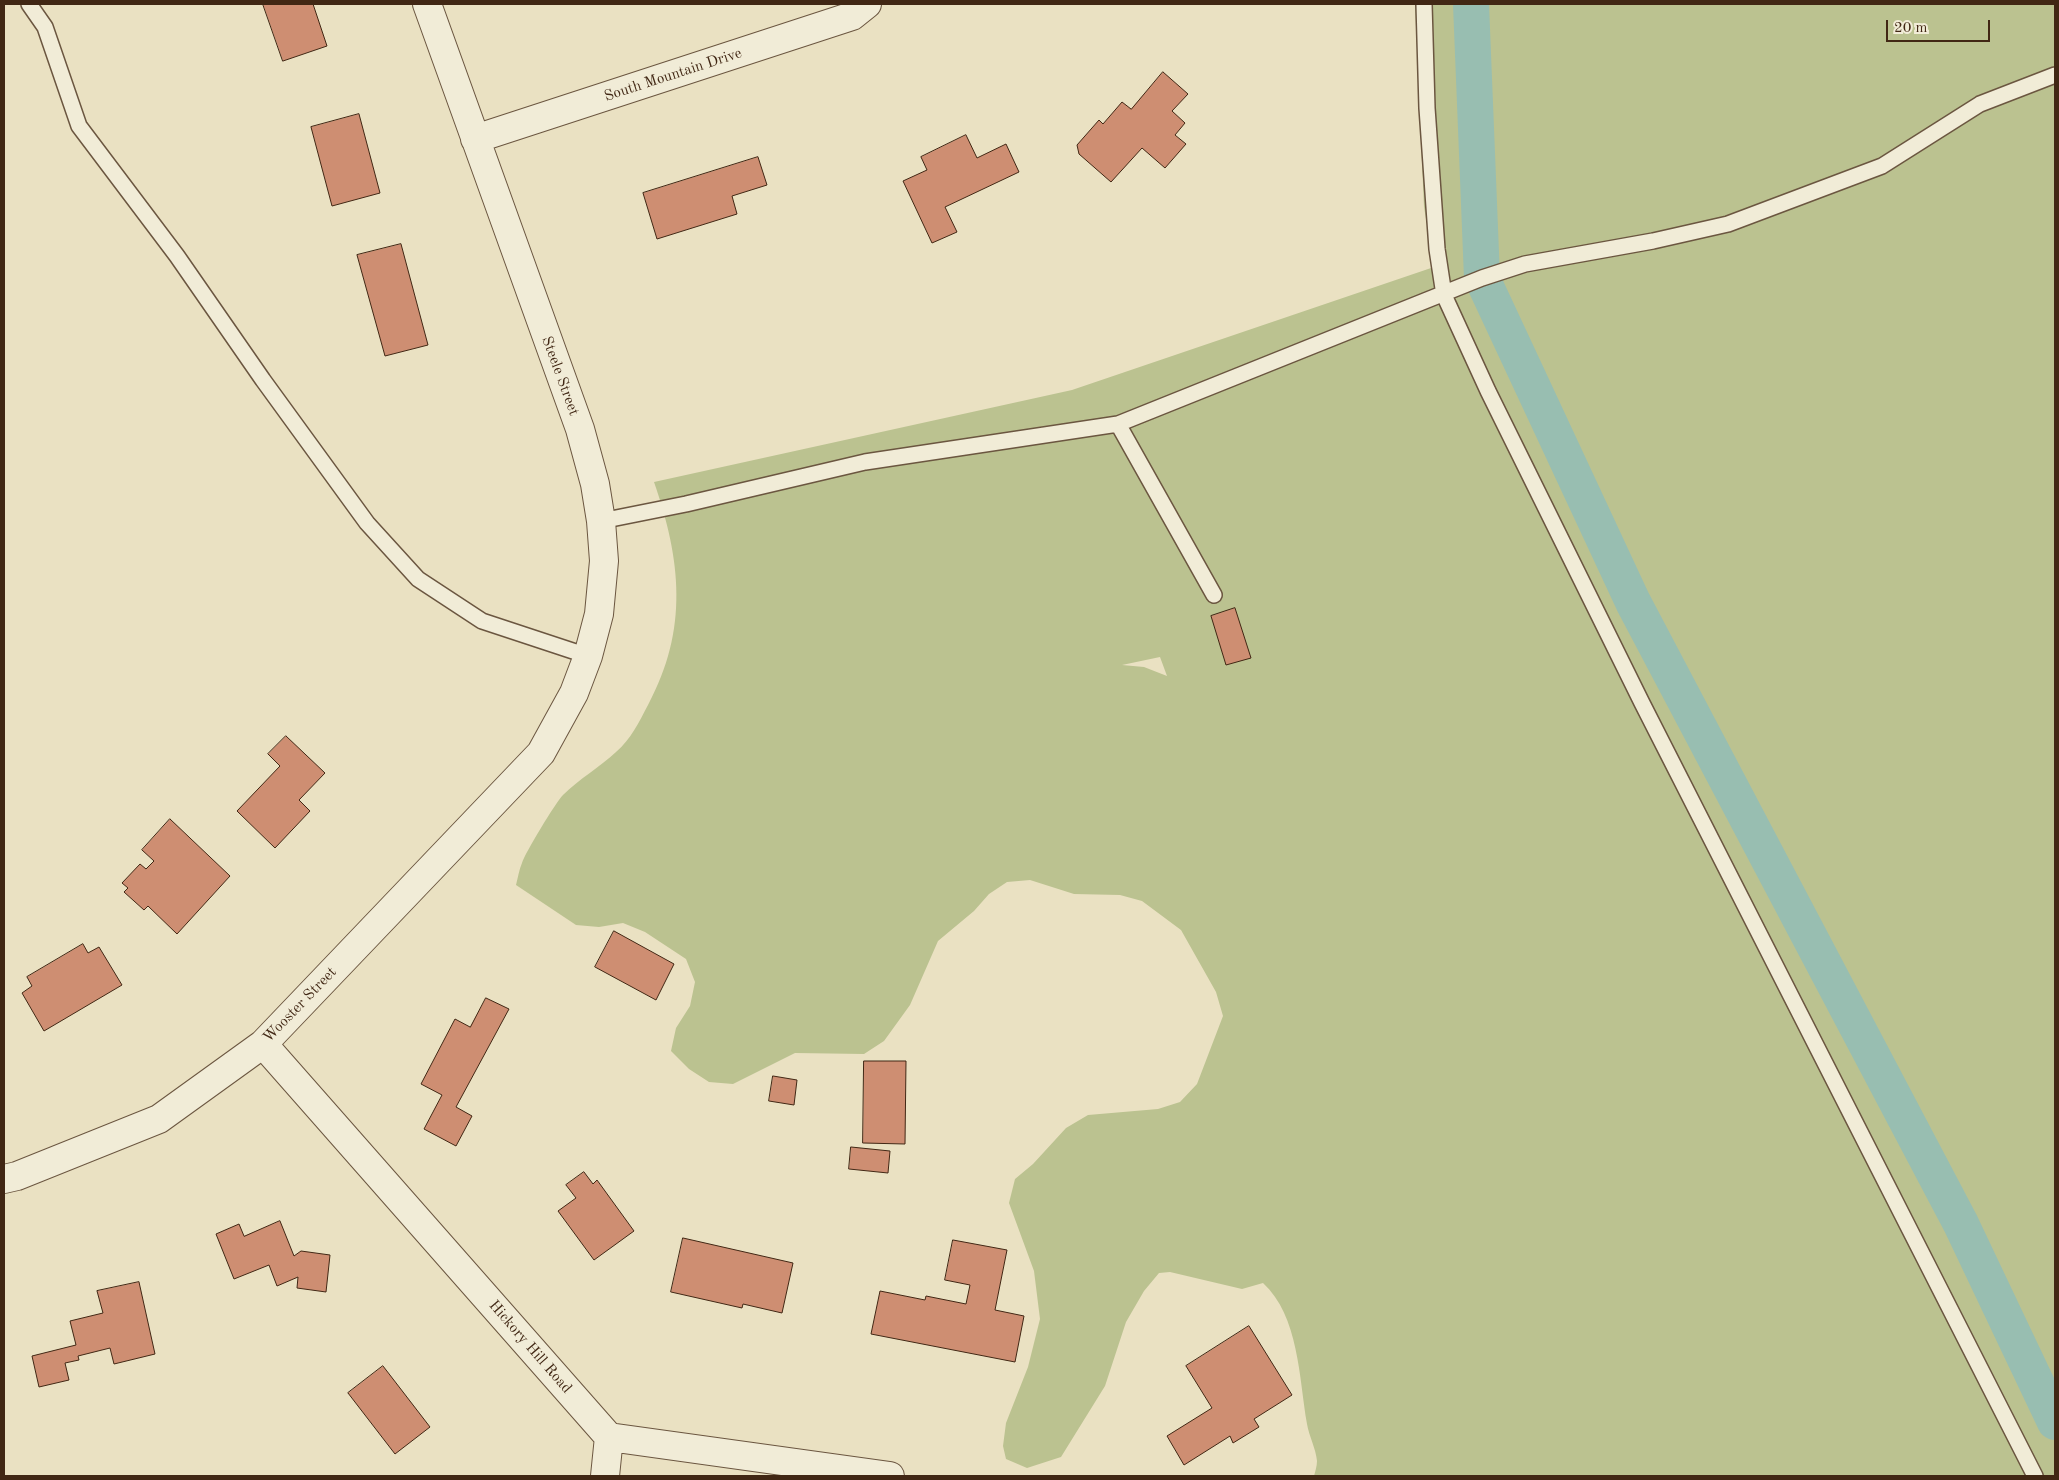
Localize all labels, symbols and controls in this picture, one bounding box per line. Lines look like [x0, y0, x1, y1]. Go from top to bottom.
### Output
scale bar [1889, 10, 1993, 42]
text: 20 m [1894, 21, 1928, 36]
street label: South Mountain Drive [602, 44, 744, 106]
street label: Steele Street [537, 334, 583, 418]
street label: Wooster Street [259, 963, 341, 1047]
street label: Hickory Hill Road [485, 1297, 575, 1397]

